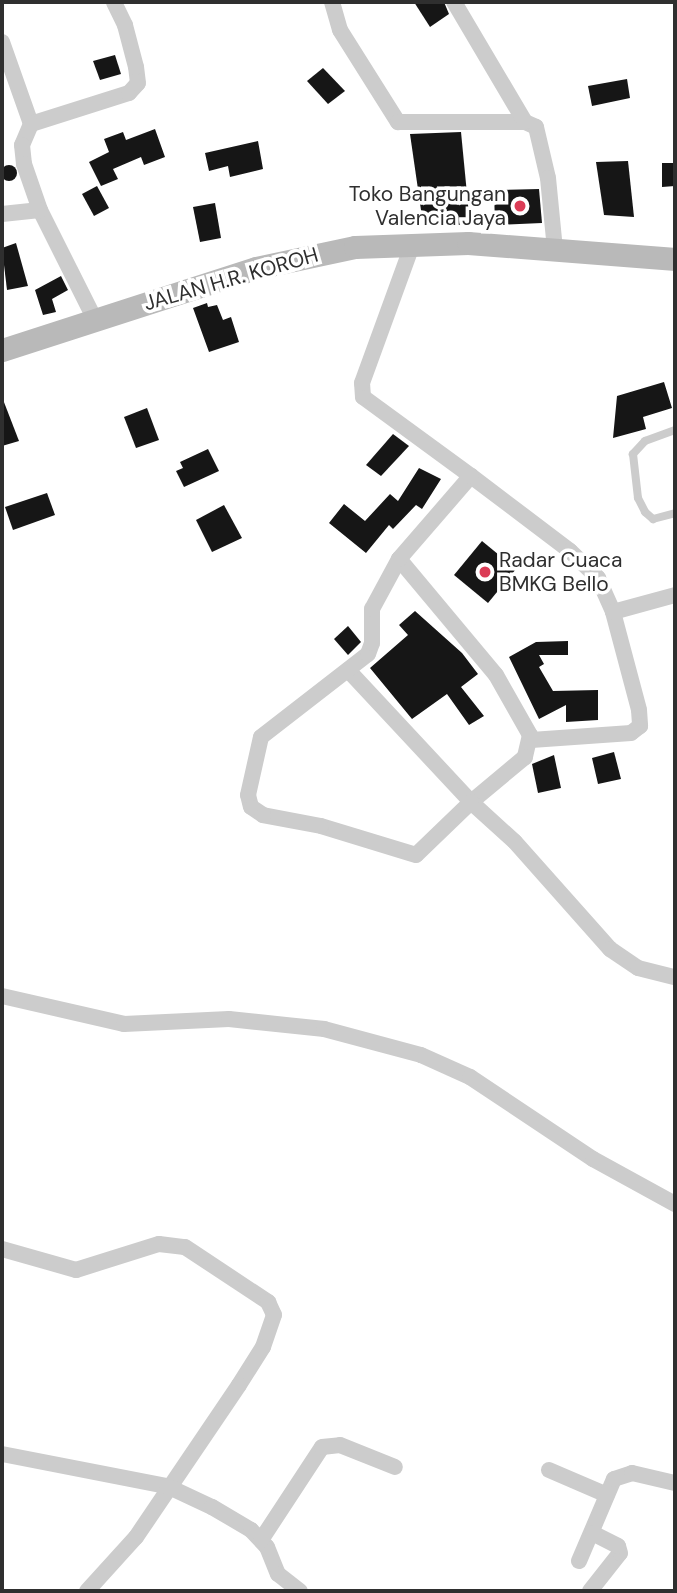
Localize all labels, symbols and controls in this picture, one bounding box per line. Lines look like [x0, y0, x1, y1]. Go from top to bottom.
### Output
place label: Toko Bangungan Valencia Jaya [349, 181, 506, 231]
marker: Toko Bangungan Valencia Jaya [512, 198, 528, 214]
street label: JALAN H.R. KOROH [141, 242, 321, 316]
place label: Radar Cuaca BMKG Bello [499, 547, 623, 597]
marker: Radar Cuaca BMKG Bello [477, 564, 493, 580]

